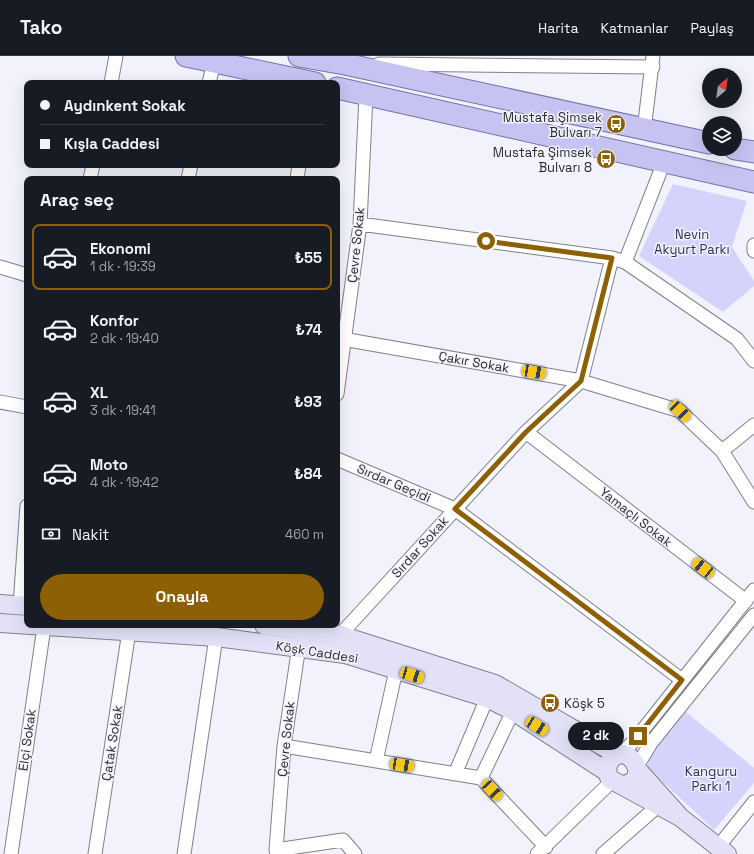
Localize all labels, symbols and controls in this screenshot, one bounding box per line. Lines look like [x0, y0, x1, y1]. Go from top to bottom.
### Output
text: Tako [20, 15, 62, 40]
text: Harita [538, 19, 578, 37]
text: Katmanlar [600, 19, 669, 37]
text: Paylaş [691, 19, 734, 37]
north arrow [702, 68, 742, 108]
map controls [702, 68, 742, 156]
text: Aydınkent Sokak [64, 96, 186, 115]
place label: Mustafa Şimsek Bulvarı 7 [503, 109, 602, 141]
bus stop icon: Mustafa Şimsek Bulvarı 7 [605, 113, 627, 135]
button: layers [702, 116, 742, 156]
text: Kışla Caddesi [64, 134, 160, 153]
place label: Mustafa Şimsek Bulvarı 8 [493, 144, 592, 176]
bus stop icon: Mustafa Şimsek Bulvarı 8 [595, 148, 617, 170]
text: Araç seç [40, 188, 114, 211]
street label: Çevre Sokak [344, 206, 368, 284]
park label: Nevin Akyurt Parkı [654, 226, 730, 258]
route start [477, 232, 495, 250]
icon: car [42, 239, 78, 275]
text: Ekonomi [90, 239, 151, 258]
text: ₺55 [295, 248, 322, 267]
text: 1 dk · 19:39 [90, 258, 156, 275]
icon: car [42, 311, 78, 347]
text: Konfor [90, 311, 139, 330]
text: ₺74 [296, 320, 322, 339]
text: 2 dk · 19:40 [90, 330, 159, 347]
street label: Çakır Sokak [437, 347, 511, 377]
car [521, 364, 547, 380]
icon: car [42, 383, 78, 419]
text: XL [90, 383, 108, 402]
text: ₺93 [294, 392, 322, 411]
car [667, 398, 693, 424]
text: 3 dk · 19:41 [90, 402, 156, 419]
icon: car [42, 455, 78, 491]
text: Moto [90, 455, 128, 474]
street label: Sırdar Geçidi [354, 460, 434, 506]
text: ₺84 [294, 464, 322, 483]
text: 4 dk · 19:42 [90, 474, 159, 491]
street label: Yamaçlı Sokak [596, 483, 676, 551]
street label: Sırdar Sokak [388, 513, 452, 581]
icon: cash [40, 523, 62, 545]
text: Nakit [72, 525, 109, 544]
text: 460 m [285, 526, 324, 543]
car [690, 556, 716, 580]
button: Onayla [40, 574, 324, 620]
street label: Köşk Caddesi [275, 637, 359, 667]
car [399, 666, 425, 684]
bus stop icon: Köşk 5 [539, 692, 561, 714]
place label: Köşk 5 [564, 695, 605, 712]
street label: Çevre Sokak [274, 700, 298, 778]
street label: Çatak Sokak [98, 704, 126, 782]
street label: Elçi Sokak [14, 708, 40, 772]
car [524, 715, 550, 737]
callout: 2 dk [568, 722, 624, 750]
text: 2 dk [583, 727, 609, 744]
route end [629, 727, 647, 745]
car [389, 757, 415, 773]
park label: Kanguru Parkı 1 [685, 763, 737, 795]
car [479, 777, 505, 803]

